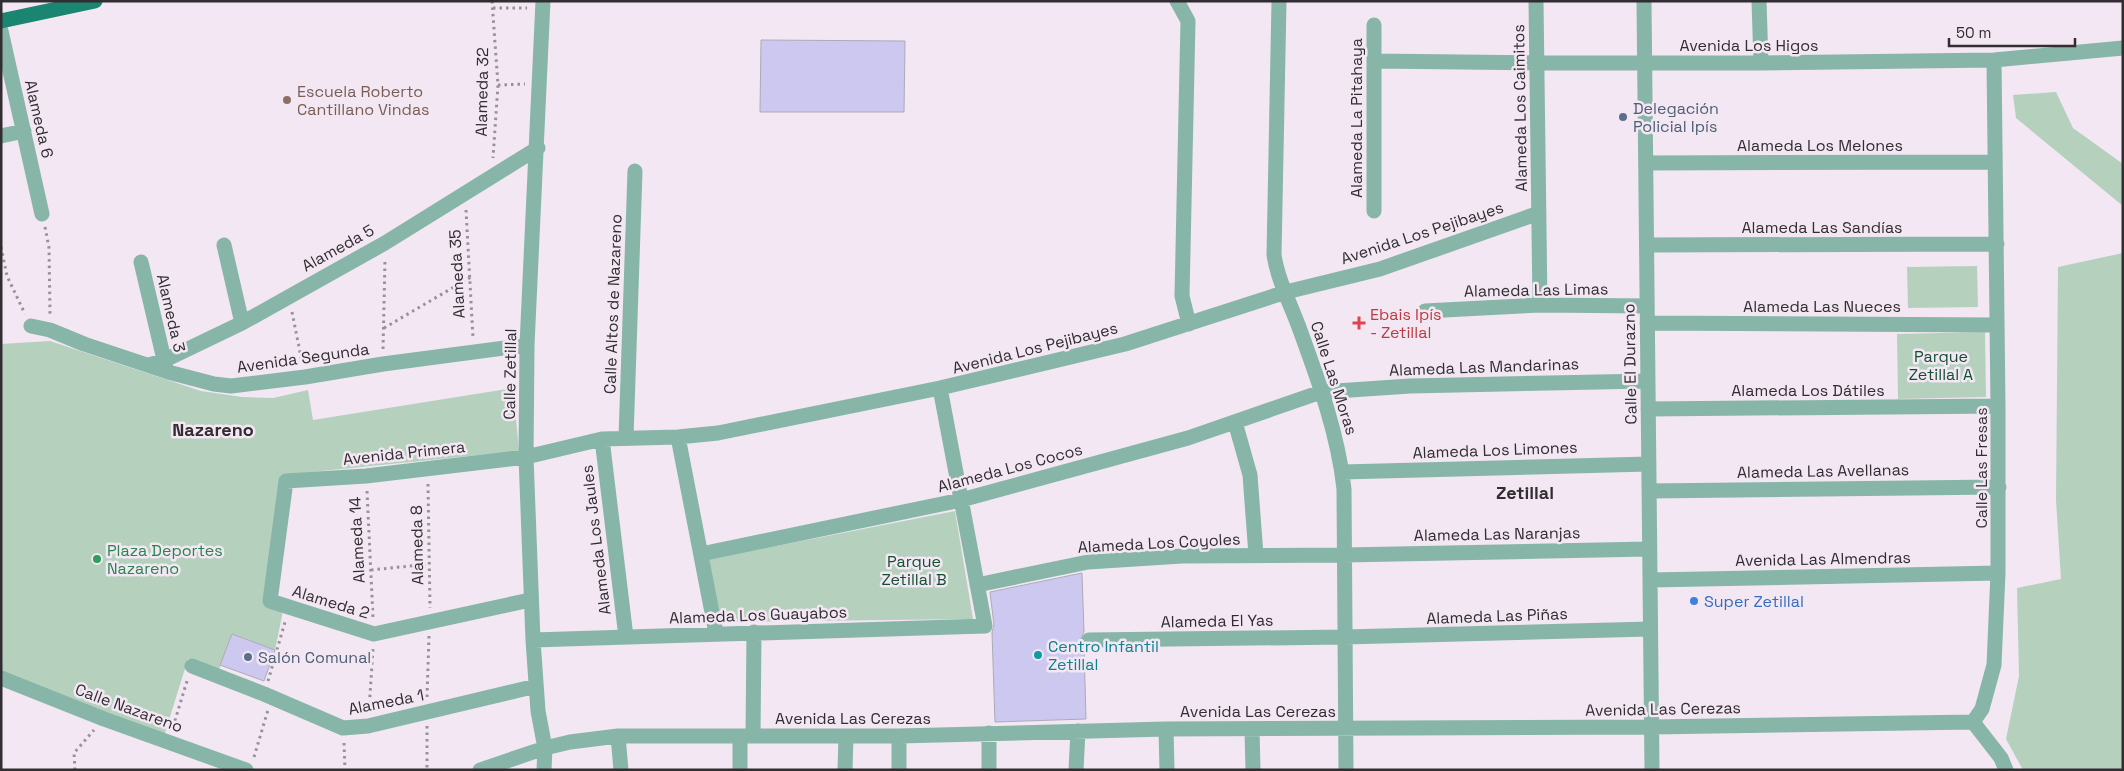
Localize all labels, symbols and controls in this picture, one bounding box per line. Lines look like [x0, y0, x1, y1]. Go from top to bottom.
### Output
scale bar [1949, 15, 2075, 47]
text: 50 m [1956, 23, 1991, 42]
street label: Alameda Los Caimitos [1508, 24, 1532, 192]
street label: Avenida Los Higos [1679, 35, 1819, 56]
street label: Alameda La Pitahaya [1346, 38, 1367, 198]
street label: Alameda 32 [471, 47, 493, 137]
street label: Alameda 6 [20, 78, 58, 160]
place label: Escuela Roberto Cantillano Vindas [297, 81, 429, 120]
marker: Escuela Roberto Cantillano Vindas [281, 94, 293, 106]
place label: Delegación Policial Ipís [1633, 98, 1719, 137]
marker: Delegación Policial Ipís [1617, 111, 1629, 123]
street label: Alameda Los Melones [1737, 135, 1903, 156]
street label: Avenida Los Pejibayes [1338, 197, 1506, 269]
street label: Calle Altos de Nazareno [599, 214, 627, 394]
street label: Alameda Las Sandías [1741, 217, 1903, 238]
street label: Alameda 5 [298, 220, 378, 276]
street label: Alameda 35 [444, 229, 470, 319]
street label: Alameda 3 [152, 272, 190, 354]
street label: Alameda Las Limas [1464, 278, 1608, 302]
street label: Alameda Las Nueces [1743, 296, 1901, 317]
street label: Calle El Durazno [1618, 303, 1642, 425]
place label: Ebais Ipís - Zetillal [1370, 304, 1442, 343]
marker: Ebais Ipís - Zetillal [1352, 316, 1366, 330]
street label: Avenida Los Pejibayes [950, 317, 1120, 379]
street label: Calle Las Moras [1306, 318, 1362, 438]
street label: Calle Zetillal [499, 328, 521, 420]
street label: Avenida Segunda [235, 338, 371, 378]
park label: Parque Zetillal A [1909, 346, 1973, 385]
street label: Alameda Las Mandarinas [1389, 353, 1579, 381]
street label: Alameda Los Dátiles [1731, 380, 1885, 401]
street label: Calle Las Fresas [1971, 407, 1992, 529]
district label: Nazareno [172, 418, 254, 441]
street label: Avenida Primera [342, 436, 466, 470]
street label: Alameda Los Limones [1412, 437, 1578, 463]
street label: Alameda Los Cocos [935, 439, 1085, 497]
street label: Alameda Las Avellanas [1737, 459, 1909, 483]
street label: Alameda Los Jaules [576, 464, 616, 616]
district label: Zetillal [1496, 481, 1554, 504]
street label: Alameda 14 [344, 496, 370, 584]
street label: Alameda 8 [406, 505, 428, 585]
street label: Alameda Las Naranjas [1414, 522, 1580, 546]
street label: Alameda Los Coyoles [1077, 528, 1241, 558]
place label: Plaza Deportes Nazareno [107, 540, 223, 579]
street label: Avenida Las Almendras [1735, 547, 1911, 571]
park label: Parque Zetillal B [881, 551, 947, 590]
marker: Plaza Deportes Nazareno [91, 553, 103, 565]
street label: Alameda 2 [290, 580, 372, 624]
place label: Super Zetillal [1704, 591, 1804, 612]
marker: Super Zetillal [1688, 595, 1700, 607]
street label: Alameda Los Guayabos [669, 601, 847, 629]
street label: Alameda Las Piñas [1426, 603, 1568, 629]
street label: Alameda El Yas [1160, 610, 1274, 632]
place label: Centro Infantil Zetillal [1048, 636, 1159, 675]
place label: Salón Comunal [258, 647, 371, 668]
marker: Centro Infantil Zetillal [1032, 649, 1044, 661]
marker: Salón Comunal [242, 651, 254, 663]
street label: Calle Nazareno [72, 679, 186, 737]
street label: Alameda 1 [346, 684, 426, 720]
street label: Avenida Las Cerezas [1585, 697, 1741, 721]
street label: Avenida Las Cerezas [1180, 701, 1336, 722]
street label: Avenida Las Cerezas [775, 708, 931, 729]

